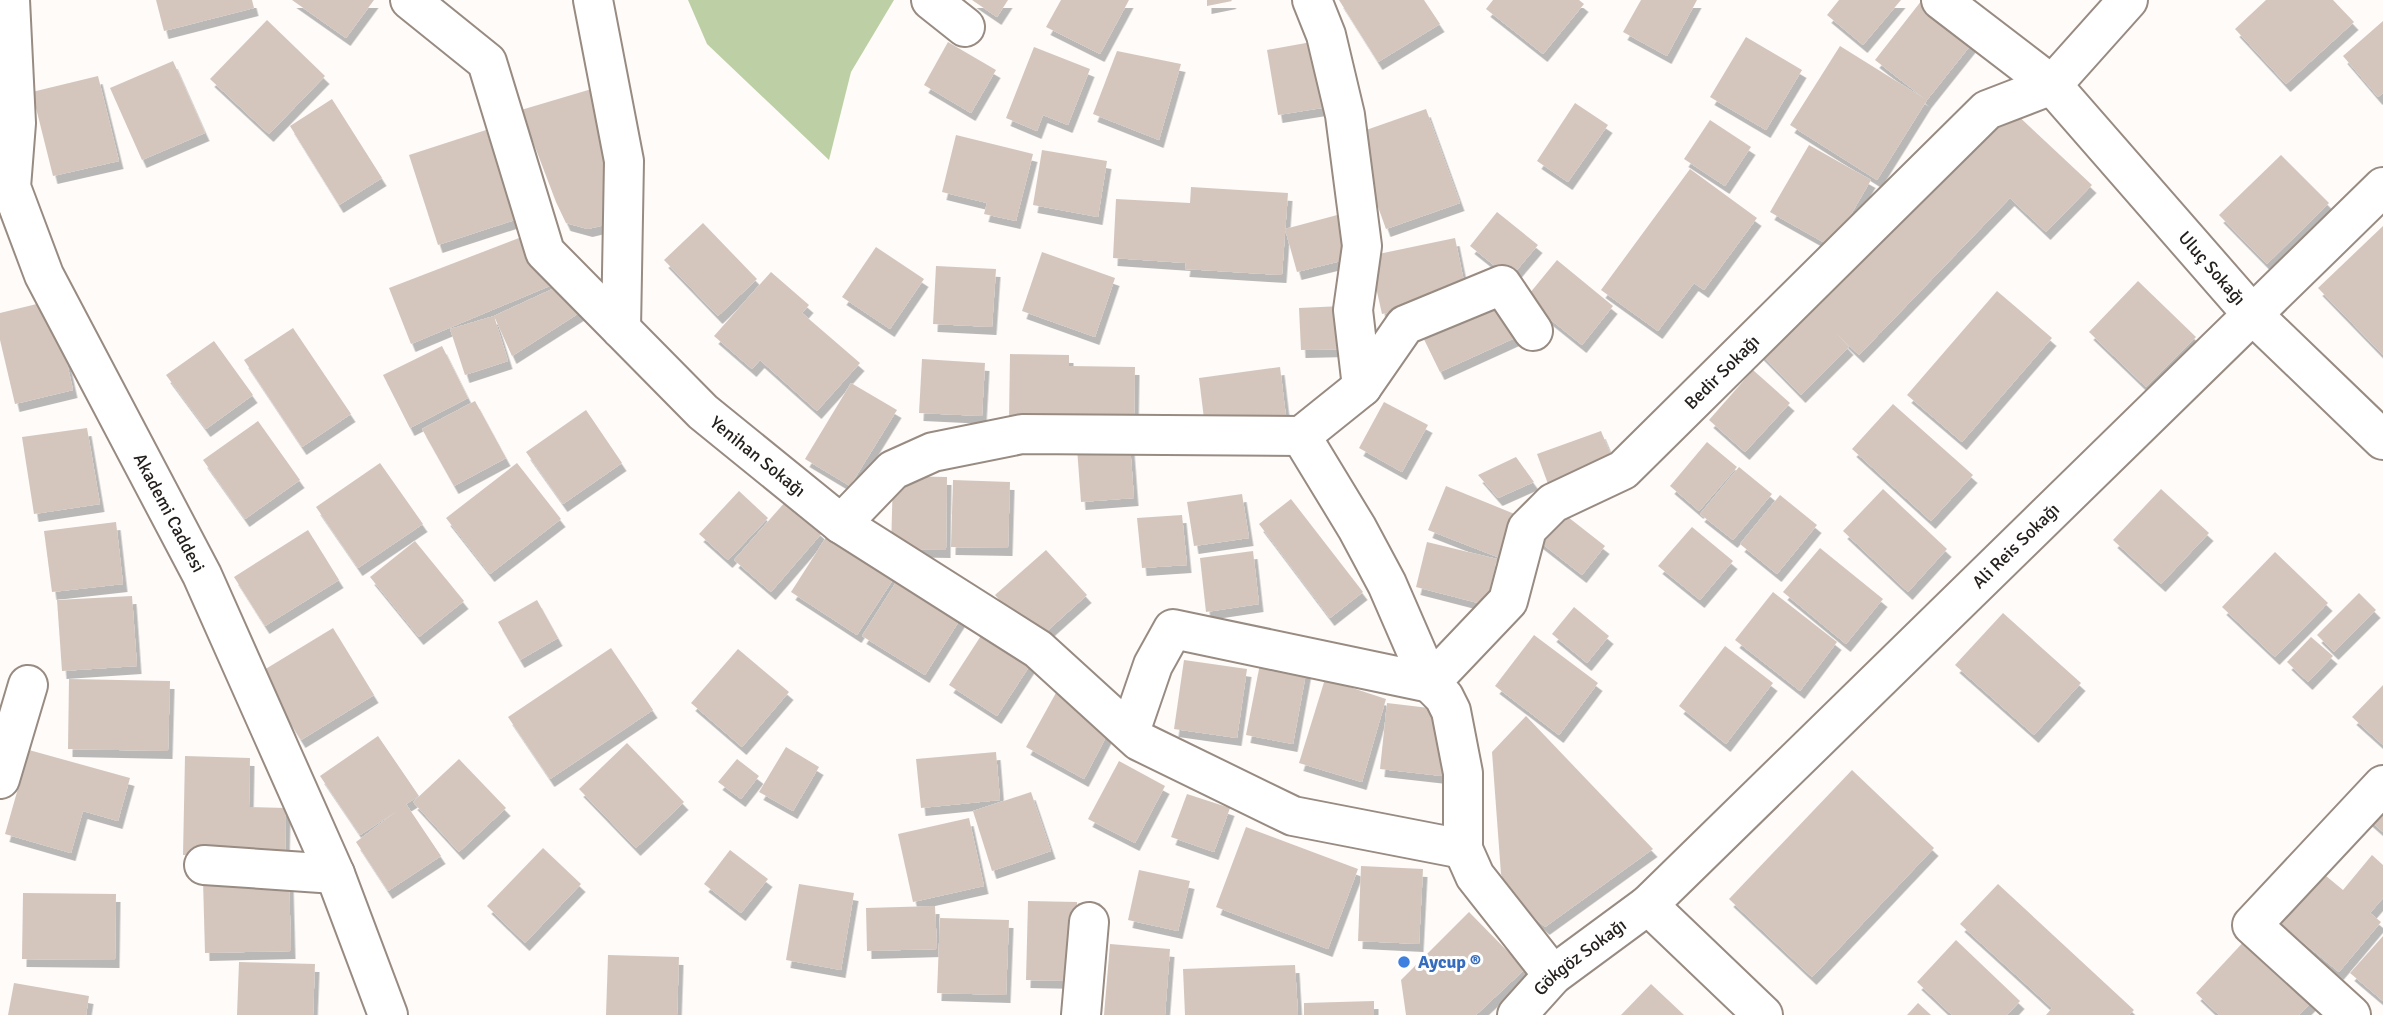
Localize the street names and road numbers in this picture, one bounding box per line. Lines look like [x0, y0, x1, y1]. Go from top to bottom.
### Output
street label: Uluç Sokağı [2174, 227, 2250, 310]
street label: Bedir Sokağı [1680, 330, 1764, 414]
street label: Yenihan Sokağı [706, 411, 810, 502]
street label: Akademi Caddesi [129, 449, 210, 576]
street label: Ali Reis Sokağı [1968, 498, 2064, 593]
street label: Gökgöz Sokağı [1529, 914, 1631, 1000]

